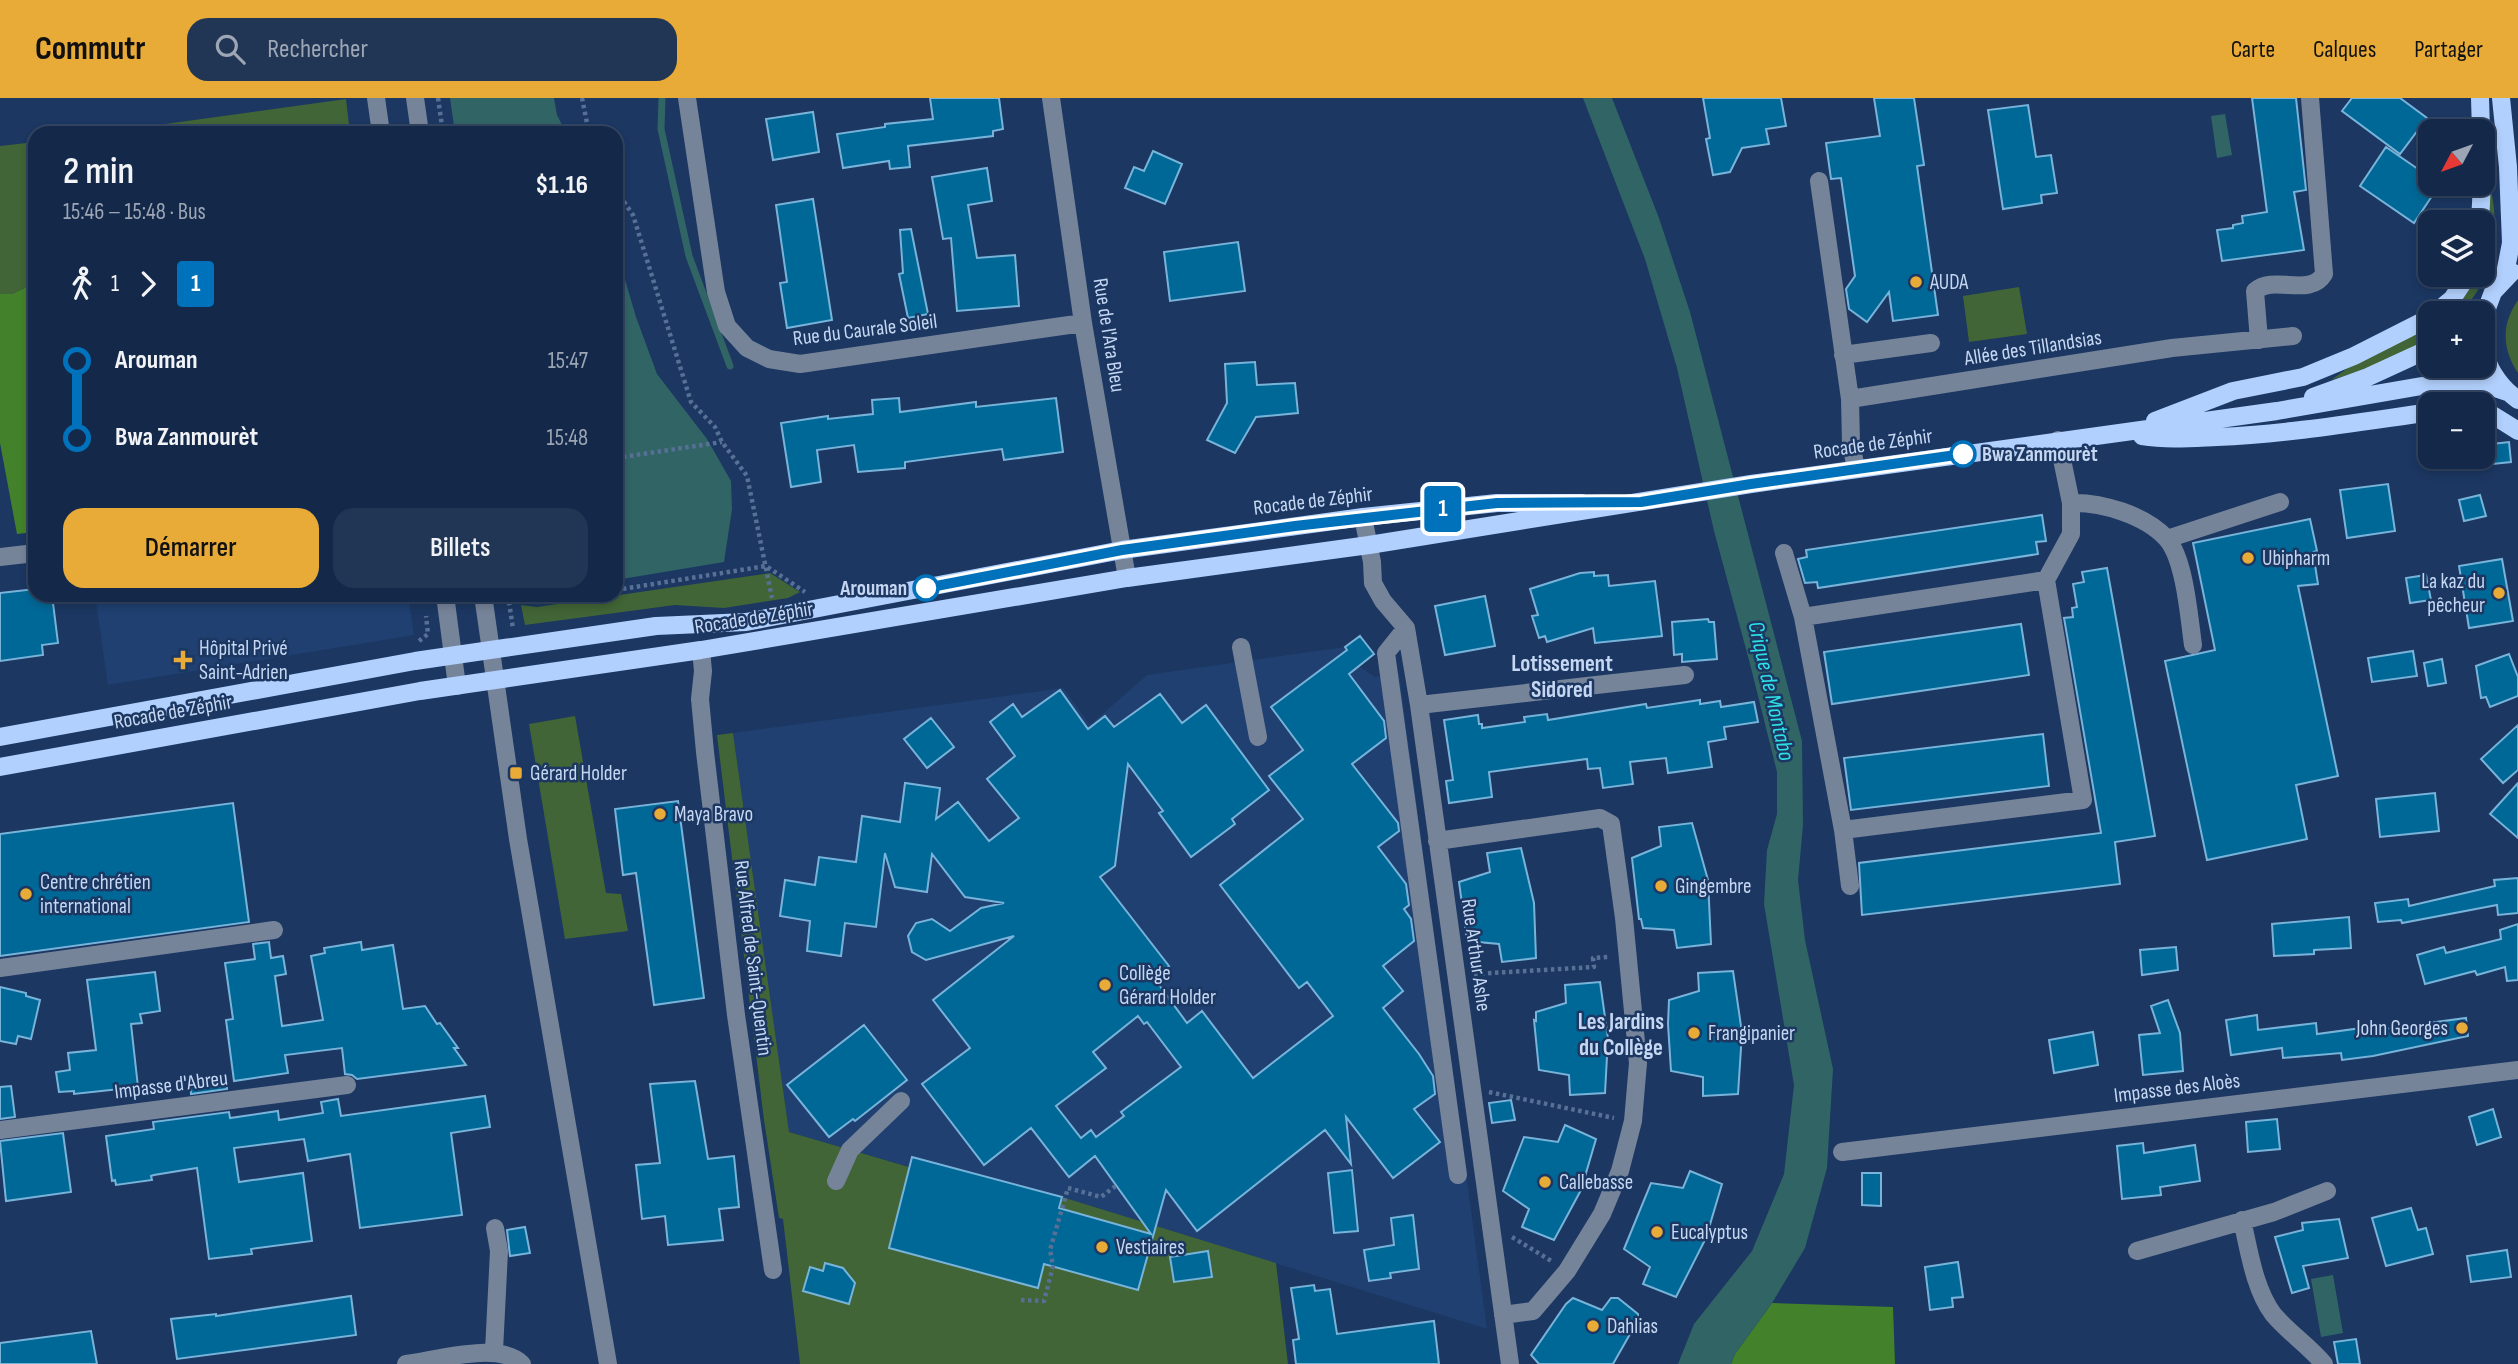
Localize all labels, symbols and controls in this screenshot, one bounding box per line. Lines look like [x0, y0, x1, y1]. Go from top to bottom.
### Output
search box [187, 18, 677, 81]
text: Commutr [35, 29, 145, 69]
icon: search [211, 30, 249, 68]
text: Rechercher [267, 34, 368, 65]
text: Carte [2231, 35, 2275, 64]
text: Calques [2313, 35, 2376, 64]
text: Partager [2414, 35, 2483, 64]
north arrow [2418, 119, 2496, 196]
map controls [2418, 119, 2495, 469]
text: 2 min [63, 149, 134, 194]
text: $1.16 [535, 170, 588, 201]
text: 15:46 – 15:48 · Bus [63, 198, 206, 226]
button: layers [2418, 210, 2495, 287]
icon: walk [63, 265, 101, 303]
icon: forward [129, 265, 167, 303]
text: 1 [191, 269, 200, 298]
text: 1 [111, 270, 119, 298]
place label: AUDA [1929, 270, 1969, 295]
marker: AUDA [1908, 274, 1924, 290]
street label: Rue de l'Ara Bleu [1088, 276, 1130, 394]
button: + [2418, 301, 2495, 378]
street label: Rue du Caurale Soleil [791, 309, 939, 351]
street label: Allée des Tillandsias [1962, 325, 2103, 371]
text: Arouman [115, 345, 198, 376]
text: 15:47 [548, 347, 588, 375]
button: − [2418, 392, 2495, 469]
text: Bwa Zanmourèt [115, 422, 258, 453]
street label: Rocade de Zéphir [1812, 423, 1934, 465]
text: 15:48 [547, 424, 588, 452]
marker: Bwa Zanmourèt [1950, 441, 1976, 467]
place label: Bwa Zanmourèt [1982, 442, 2098, 467]
street label: Rocade de Zéphir [1252, 481, 1374, 521]
line badge: 1 [1420, 486, 1466, 532]
text: 1 [1438, 494, 1448, 523]
button: Démarrer [63, 508, 319, 588]
button: Billets [333, 508, 588, 588]
place label: Ubipharm [2262, 546, 2330, 571]
marker: Ubipharm [2240, 550, 2256, 566]
place label: La kaz du pêcheur [2421, 569, 2485, 618]
marker: Arouman [913, 575, 939, 601]
place label: Arouman [839, 576, 907, 601]
marker: La kaz du pêcheur [2491, 585, 2507, 601]
street label: Rocade de Zéphir [693, 596, 815, 640]
water label: Crique de Montabo [1741, 619, 1801, 764]
place label: Hôpital Privé Saint-Adrien [199, 636, 288, 685]
marker: Hôpital Privé Saint-Adrien [173, 650, 193, 670]
district label: Lotissement Sidored [1511, 650, 1613, 704]
street label: Rocade de Zéphir [112, 689, 234, 735]
place label: Gérard Holder [530, 761, 627, 786]
marker: Gérard Holder [508, 765, 524, 781]
place label: Maya Bravo [674, 802, 753, 827]
marker: Maya Bravo [652, 806, 668, 822]
street label: Rue Alfred de Saint-Quentin [729, 859, 777, 1057]
place label: Centre chrétien international [40, 870, 151, 919]
place label: Gingembre [1675, 874, 1751, 899]
marker: Gingembre [1653, 878, 1669, 894]
marker: Centre chrétien international [18, 886, 34, 902]
street label: Rue Arthur Ashe [1456, 897, 1496, 1013]
place label: Collège Gérard Holder [1119, 961, 1216, 1010]
marker: Collège Gérard Holder [1097, 977, 1113, 993]
district label: Les Jardins du Collège [1578, 1008, 1664, 1062]
place label: John Georges [2355, 1016, 2448, 1041]
marker: John Georges [2454, 1020, 2470, 1036]
place label: Frangipanier [1708, 1021, 1795, 1046]
marker: Frangipanier [1686, 1025, 1702, 1041]
street label: Impasse d'Abreu [113, 1066, 229, 1104]
street label: Impasse des Aloès [2112, 1068, 2242, 1108]
place label: Callebasse [1559, 1170, 1633, 1195]
marker: Callebasse [1537, 1174, 1553, 1190]
place label: Eucalyptus [1671, 1220, 1748, 1245]
marker: Eucalyptus [1649, 1224, 1665, 1240]
place label: Vestiaires [1116, 1235, 1185, 1260]
marker: Vestiaires [1094, 1239, 1110, 1255]
place label: Dahlias [1607, 1314, 1658, 1339]
marker: Dahlias [1585, 1318, 1601, 1334]

